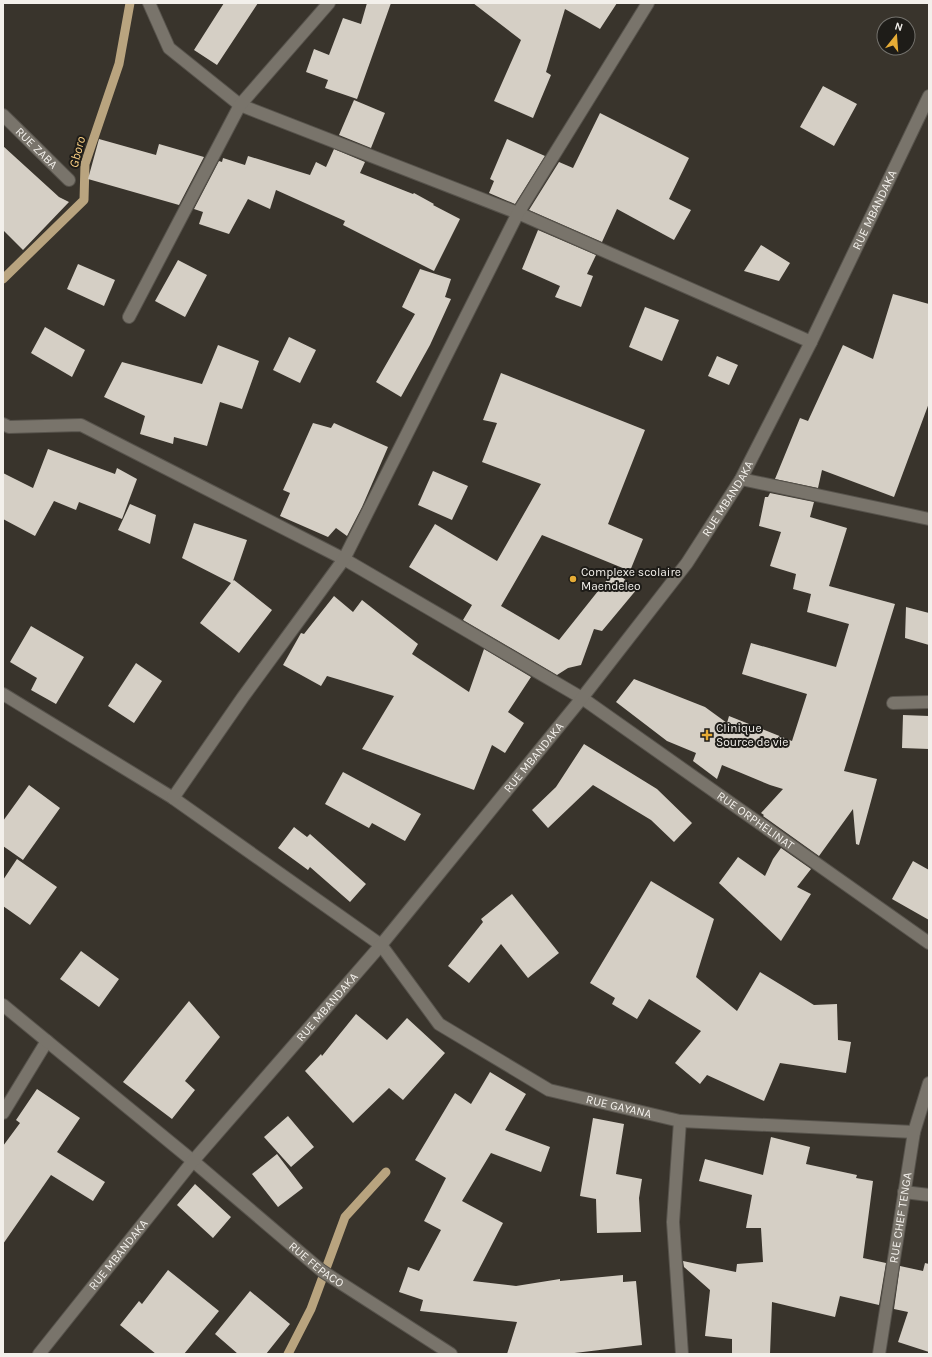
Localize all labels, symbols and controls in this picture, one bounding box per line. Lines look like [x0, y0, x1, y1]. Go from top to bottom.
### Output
north arrow [876, 16, 916, 56]
text: N [893, 20, 904, 34]
street label: RUE ZABA [13, 124, 60, 172]
water label: Gboro [66, 134, 88, 169]
street label: RUE MBANDAKA [849, 168, 899, 252]
street label: RUE MBANDAKA [699, 458, 756, 539]
place label: Complexe scolaire Maendeleo [581, 565, 681, 593]
marker: Complexe scolaire Maendeleo [568, 574, 578, 584]
street label: RUE MBANDAKA [501, 719, 566, 796]
place label: Clinique Source de vie [716, 721, 789, 749]
marker: Clinique Source de vie [701, 729, 713, 741]
street label: RUE ORPHELINAT [714, 789, 797, 853]
street label: RUE MBANDAKA [293, 970, 361, 1044]
street label: RUE GAYANA [585, 1092, 653, 1121]
street label: RUE CHEF TENGA [886, 1171, 915, 1264]
street label: RUE MBANDAKA [86, 1216, 151, 1293]
street label: RUE FEPACO [286, 1239, 347, 1290]

